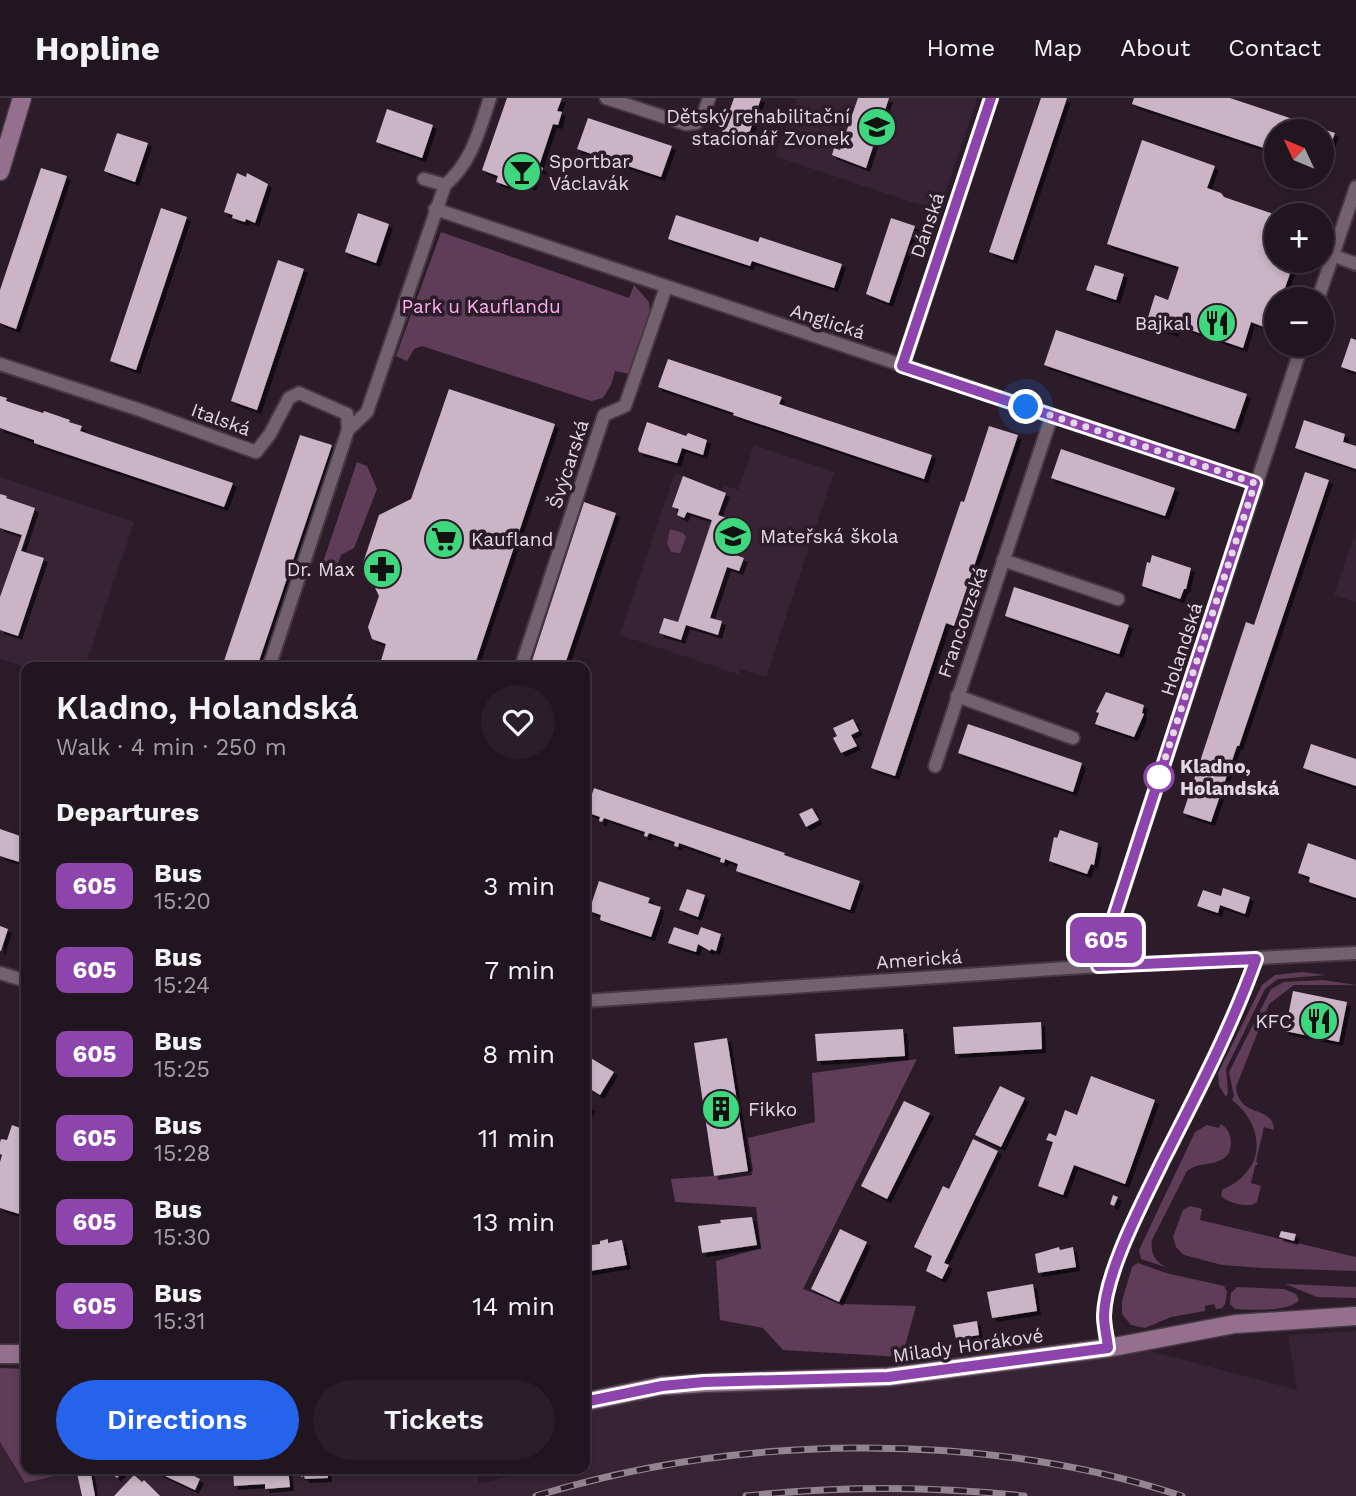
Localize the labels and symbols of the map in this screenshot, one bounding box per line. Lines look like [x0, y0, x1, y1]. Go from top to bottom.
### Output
place label: Dětský rehabilitační stacionář Zvonek [666, 105, 850, 150]
school or university icon: Dětský rehabilitační stacionář Zvonek [856, 106, 898, 148]
north arrow [1264, 119, 1334, 189]
place label: Sportbar Václavák [549, 150, 630, 195]
bar icon: Sportbar Václavák [501, 151, 543, 193]
street label: Dánská [906, 189, 949, 261]
park label: Park u Kauflandu [401, 295, 561, 318]
street label: Anglická [788, 299, 868, 344]
restaurant icon: Bajkal [1196, 302, 1238, 344]
place label: Bajkal [1135, 312, 1190, 335]
your location [1008, 389, 1043, 424]
street label: Italská [188, 398, 254, 441]
street label: Švýcarská [543, 417, 594, 511]
school or university icon: Mateřská škola [712, 515, 754, 557]
supermarket icon: Kaufland [423, 518, 465, 560]
place label: Mateřská škola [760, 525, 899, 548]
place label: Kaufland [471, 528, 553, 551]
pharmacy icon: Dr. Max [361, 548, 403, 590]
place label: Dr. Max [287, 558, 355, 581]
street label: Francouzská [933, 563, 992, 681]
street label: Holandská [1156, 599, 1207, 699]
place label: Kladno, Holandská [1180, 755, 1279, 800]
marker: Kladno, Holandská [1144, 762, 1174, 792]
line badge: 605 [1066, 917, 1146, 963]
street label: Americká [875, 945, 963, 974]
restaurant icon: KFC [1298, 1000, 1340, 1042]
place label: KFC [1255, 1010, 1292, 1033]
building icon: Fikko [700, 1088, 742, 1130]
place label: Fikko [748, 1098, 797, 1121]
street label: Milady Horákové [891, 1324, 1045, 1367]

